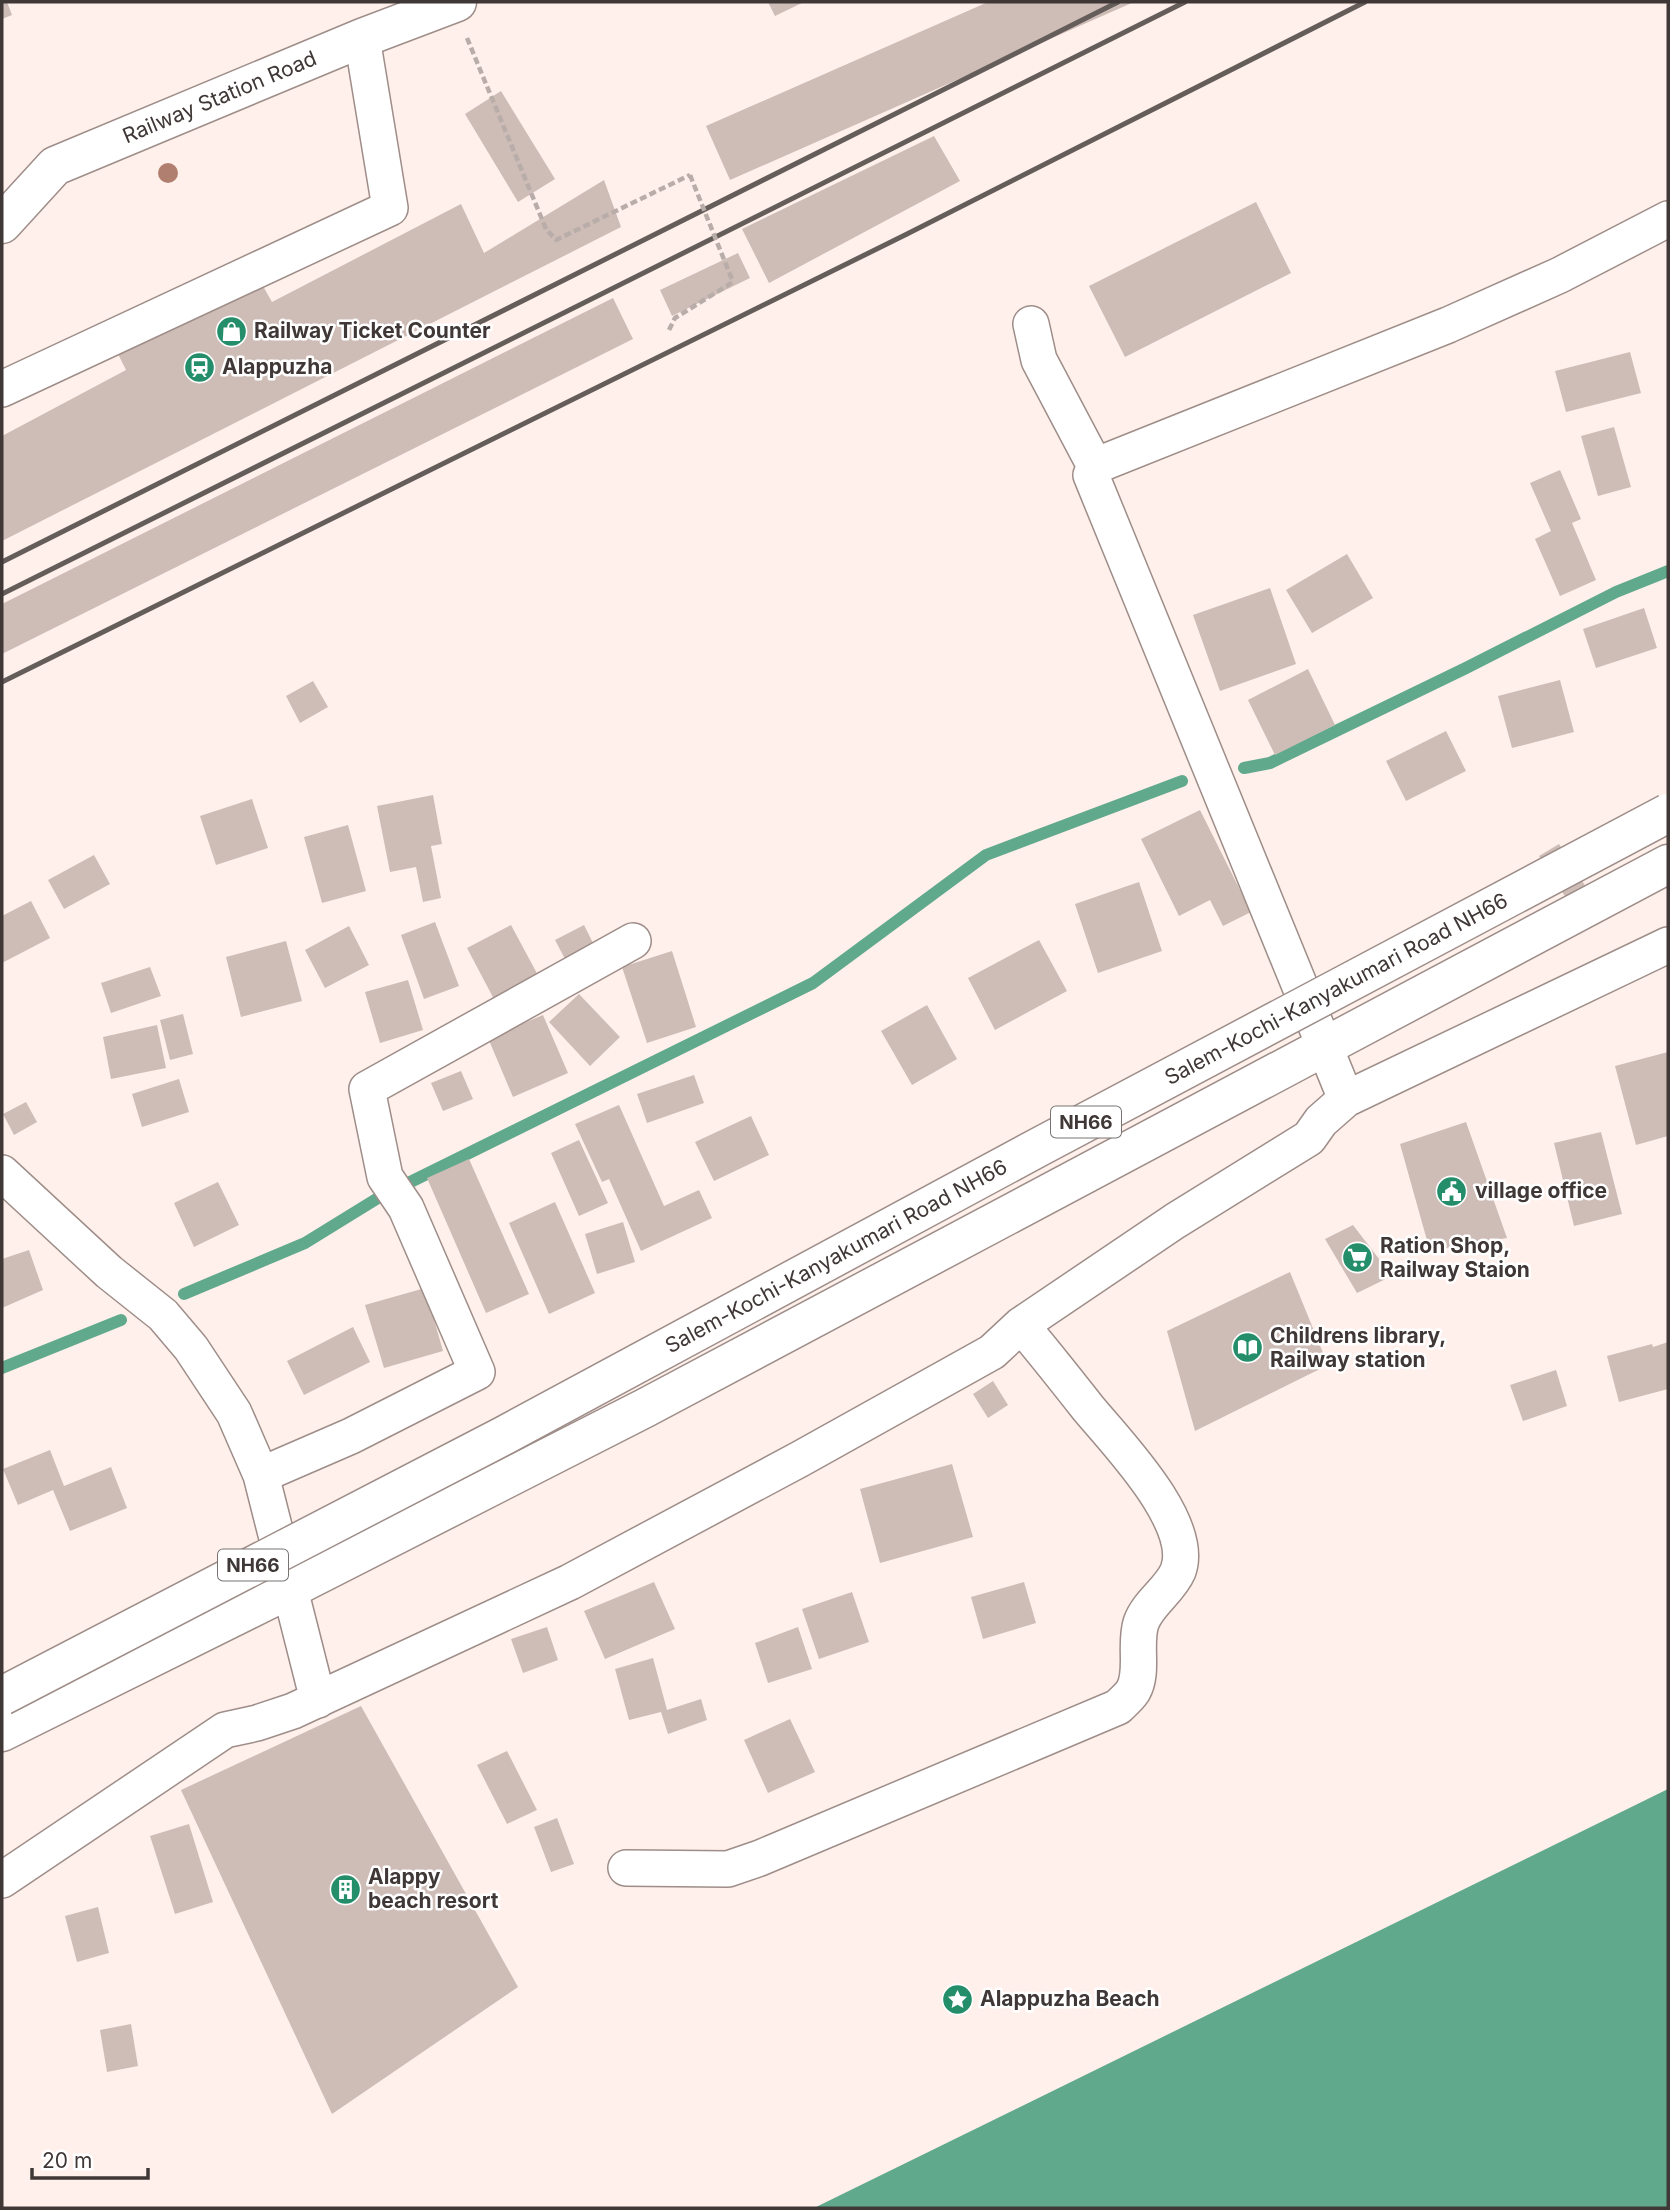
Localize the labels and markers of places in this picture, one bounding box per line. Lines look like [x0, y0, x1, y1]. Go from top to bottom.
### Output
shop icon: Railway Ticket Counter [214, 314, 248, 348]
place label: Railway Ticket Counter [254, 318, 491, 343]
station icon: Alappuzha [182, 350, 216, 384]
place label: Alappuzha [222, 354, 332, 379]
public building icon: village office [1435, 1174, 1469, 1208]
place label: village office [1475, 1178, 1607, 1203]
place label: Ration Shop, Railway Staion [1380, 1233, 1530, 1282]
supermarket icon: Ration Shop, Railway Staion [1340, 1241, 1374, 1275]
place label: Childrens library, Railway station [1270, 1323, 1446, 1372]
library icon: Childrens library, Railway station [1230, 1331, 1264, 1365]
place label: Alappy beach resort [368, 1864, 499, 1913]
building icon: Alappy beach resort [328, 1872, 362, 1906]
place icon: Alappuzha Beach [940, 1982, 974, 2016]
place label: Alappuzha Beach [980, 1986, 1160, 2011]

